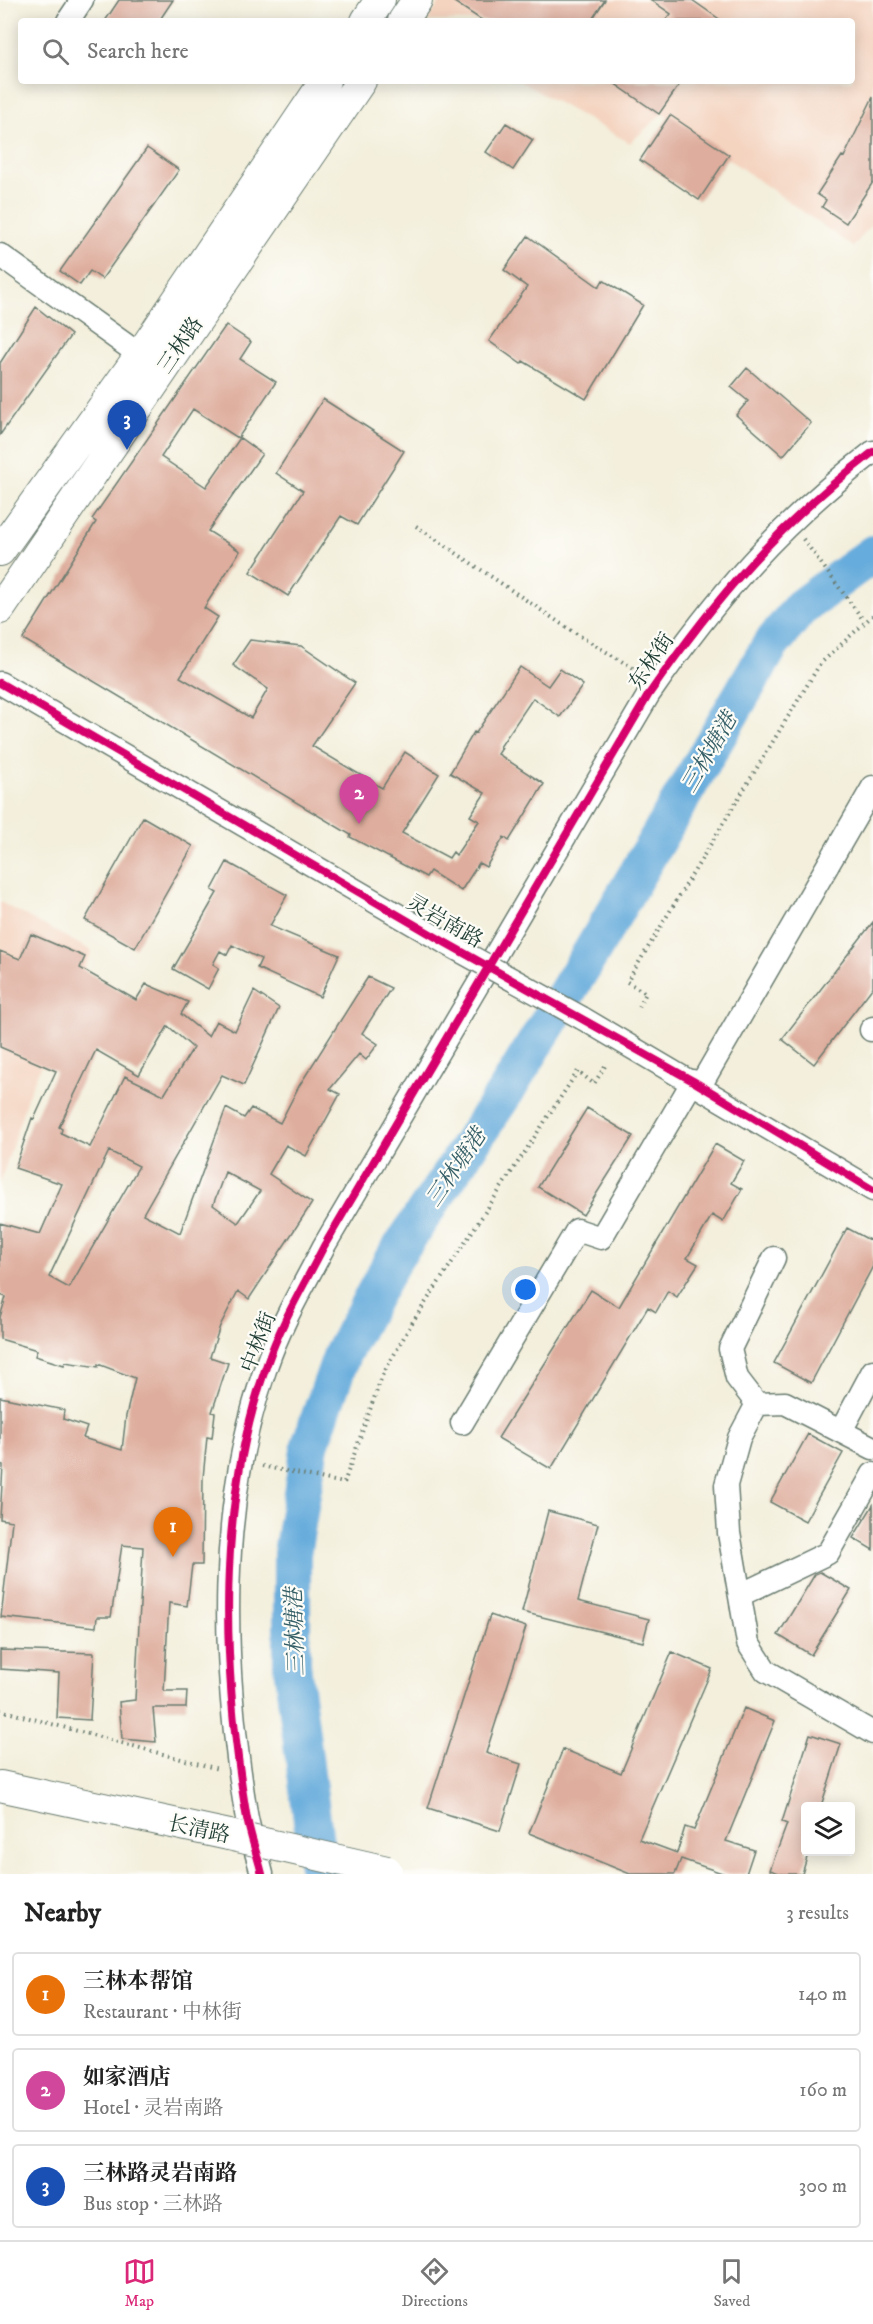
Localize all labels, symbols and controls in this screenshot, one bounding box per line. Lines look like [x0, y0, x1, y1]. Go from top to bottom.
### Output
search box [18, 18, 855, 84]
icon: search [39, 35, 72, 68]
text: Search here [87, 38, 189, 65]
street label: 三林路 [152, 312, 209, 379]
pin: 3 [108, 400, 146, 450]
street label: 东林街 [623, 628, 680, 695]
water label: 三林塘港 [676, 705, 744, 798]
pin: 2 [340, 774, 378, 824]
street label: 灵岩南路 [402, 890, 487, 954]
water label: 三林塘港 [420, 1121, 494, 1212]
your location [511, 1275, 540, 1304]
street label: 中林街 [236, 1308, 282, 1376]
pin: 1 [154, 1508, 192, 1557]
water label: 三林塘港 [280, 1585, 311, 1676]
map controls [801, 1802, 855, 1856]
button: layers [801, 1802, 855, 1856]
street label: 长清路 [165, 1811, 232, 1849]
text: Nearby [24, 1897, 101, 1930]
text: 3 results [786, 1901, 849, 1926]
text: 三林本帮馆 [83, 1968, 193, 1995]
text: 1 [42, 1982, 49, 2007]
text: 140 m [798, 1982, 847, 2007]
text: Restaurant · 中林街 [83, 2000, 242, 2025]
text: 如家酒店 [83, 2064, 171, 2091]
text: 2 [41, 2078, 50, 2103]
text: 160 m [799, 2078, 847, 2103]
text: Hotel · 灵岩南路 [83, 2096, 223, 2121]
text: 三林路灵岩南路 [83, 2160, 237, 2187]
text: 3 [42, 2174, 49, 2199]
text: 300 m [799, 2174, 847, 2199]
text: Bus stop · 三林路 [83, 2192, 223, 2217]
tab: Map [123, 2255, 156, 2311]
tab: Directions [401, 2255, 468, 2311]
tab: Saved [713, 2255, 750, 2311]

